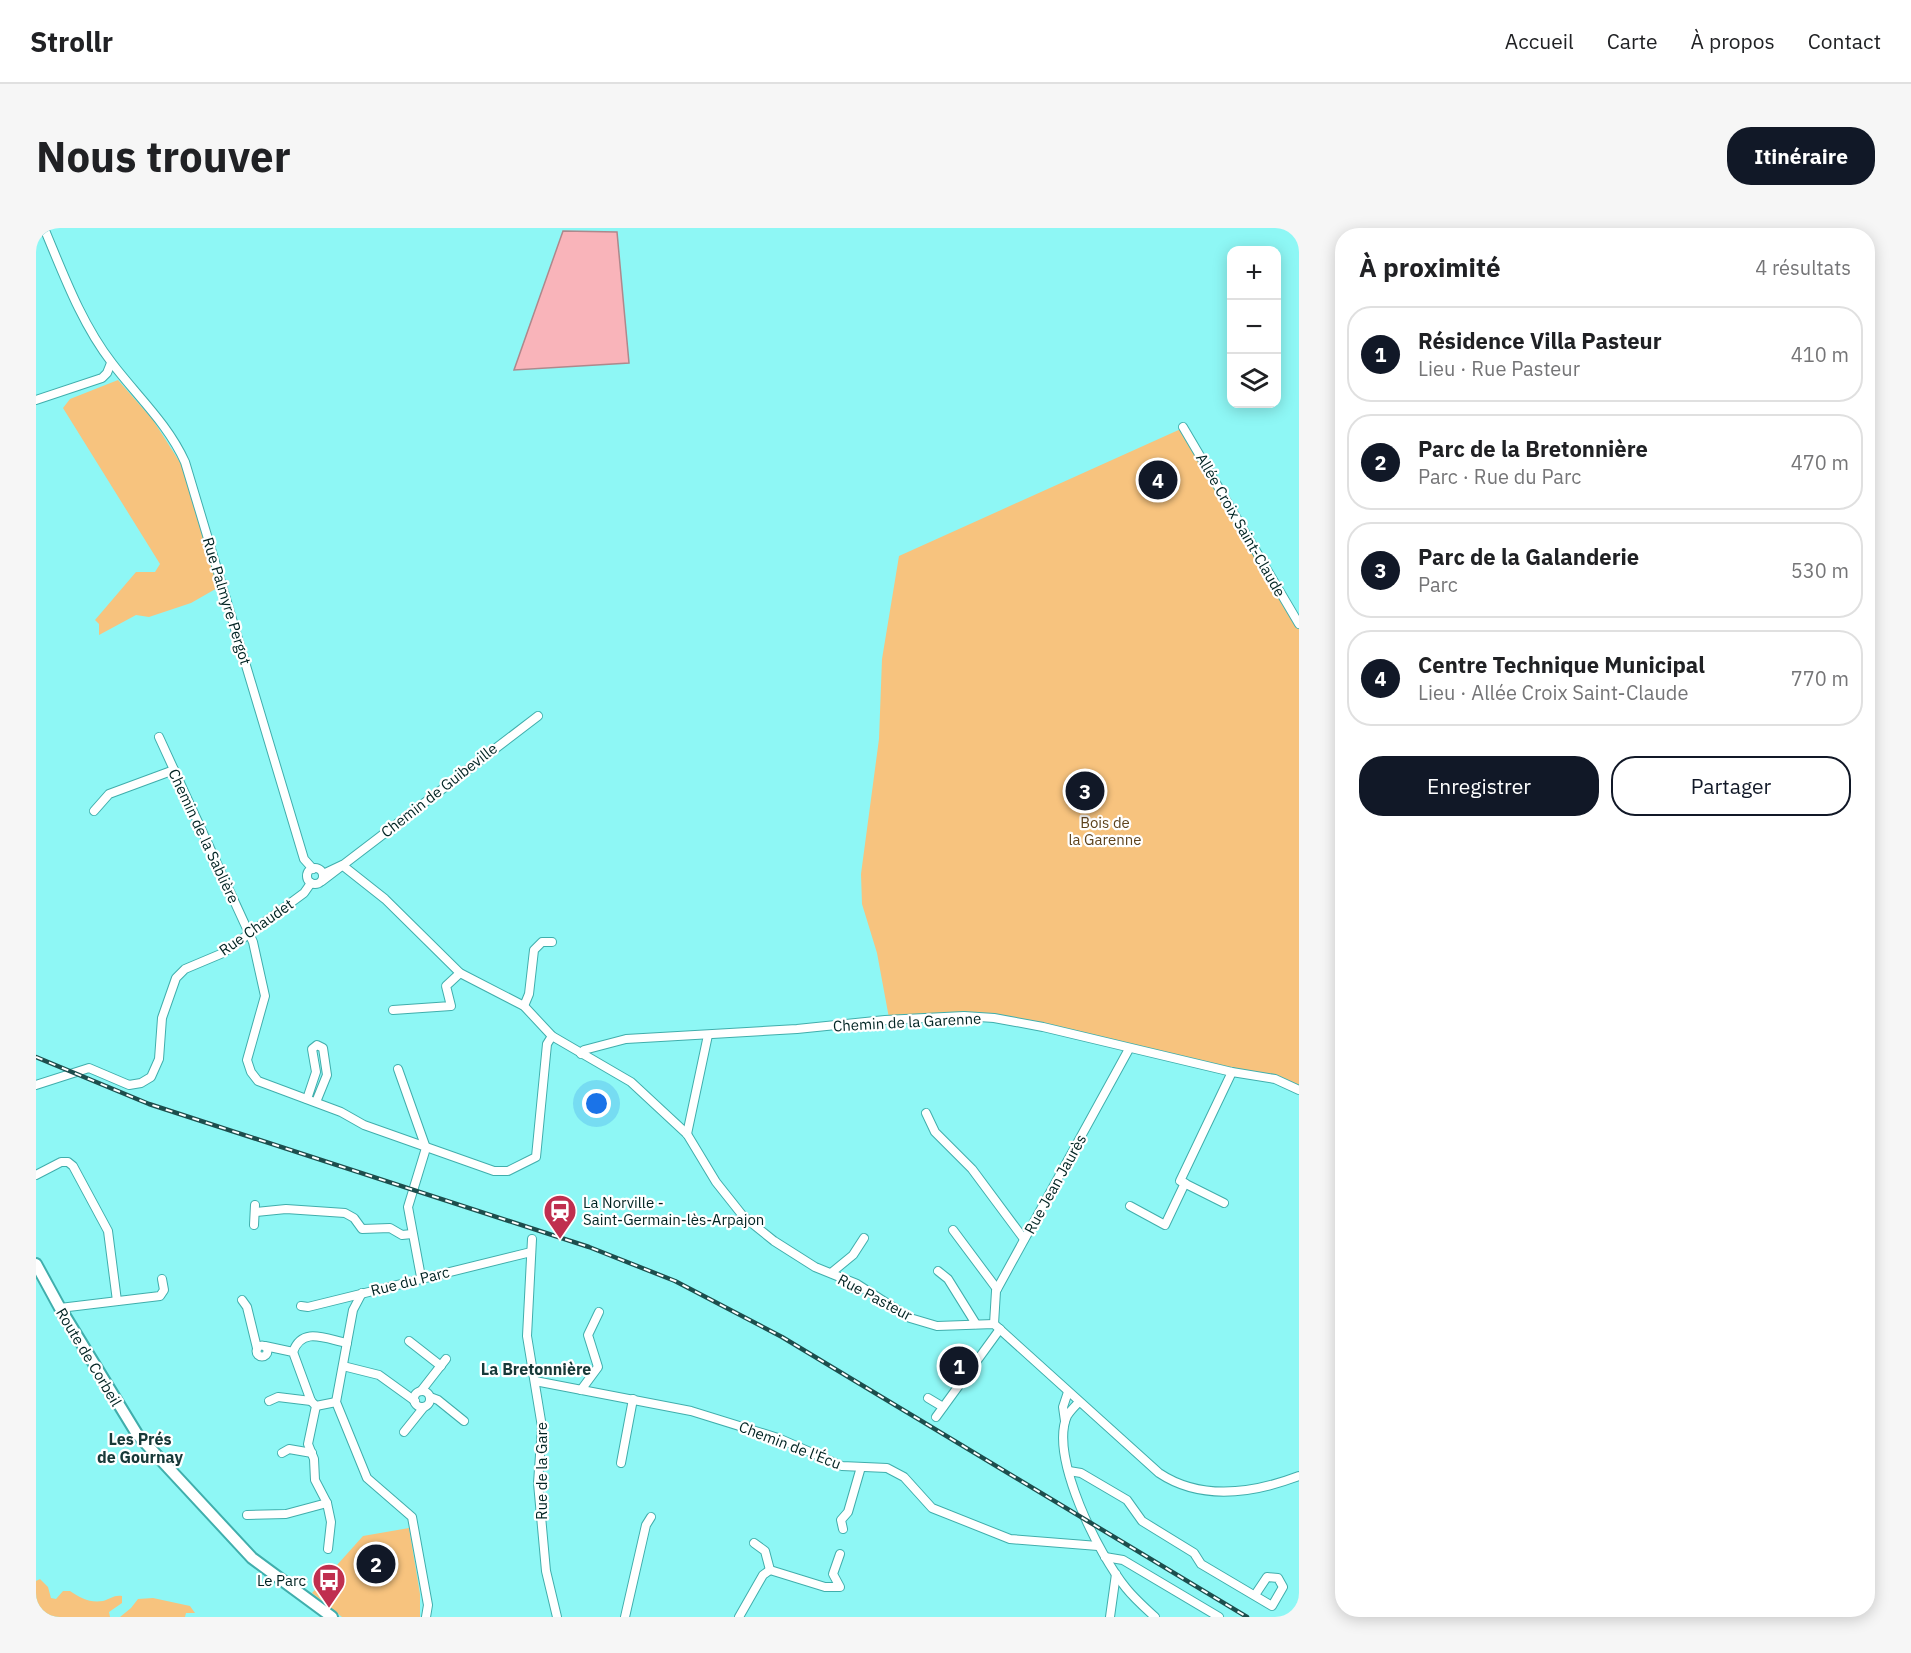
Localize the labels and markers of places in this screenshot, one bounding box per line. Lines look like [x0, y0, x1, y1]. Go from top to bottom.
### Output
pin: 4 [1138, 458, 1178, 502]
pin: 3 [1066, 768, 1104, 814]
station icon: La Norville - Saint-Germain-lès-Arpajon [542, 1193, 578, 1240]
place label: La Norville - Saint-Germain-lès-Arpajon [583, 1193, 764, 1229]
pin: 1 [940, 1344, 978, 1388]
pin: 2 [356, 1542, 396, 1586]
bus stop icon: Le Parc [311, 1562, 347, 1609]
place label: Le Parc [257, 1571, 306, 1590]

